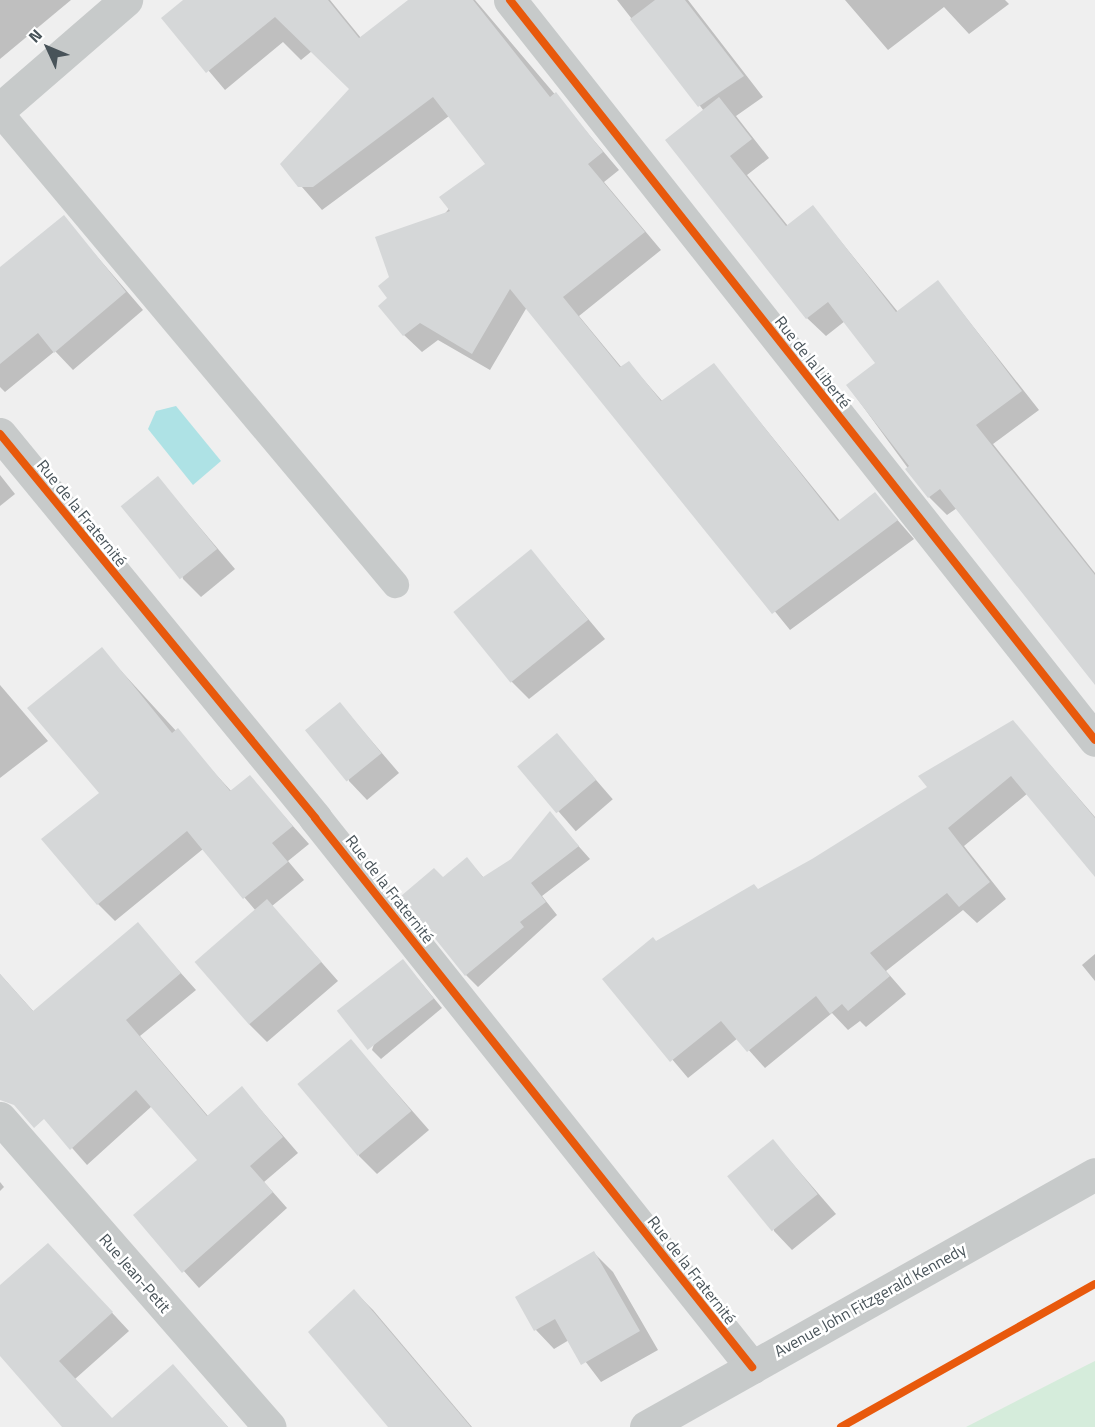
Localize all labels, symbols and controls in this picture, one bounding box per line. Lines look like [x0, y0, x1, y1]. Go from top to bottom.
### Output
north arrow [18, 18, 78, 78]
text: N [23, 23, 48, 48]
street label: Rue de la Liberté [771, 312, 855, 412]
street label: Rue de la Fraternité [33, 456, 131, 570]
street label: Rue de la Fraternité [342, 831, 438, 947]
street label: Rue de la Fraternité [644, 1212, 740, 1328]
street label: Rue Jean-Petit [95, 1230, 175, 1316]
street label: Avenue John Fitzgerald Kennedy [771, 1239, 969, 1361]

